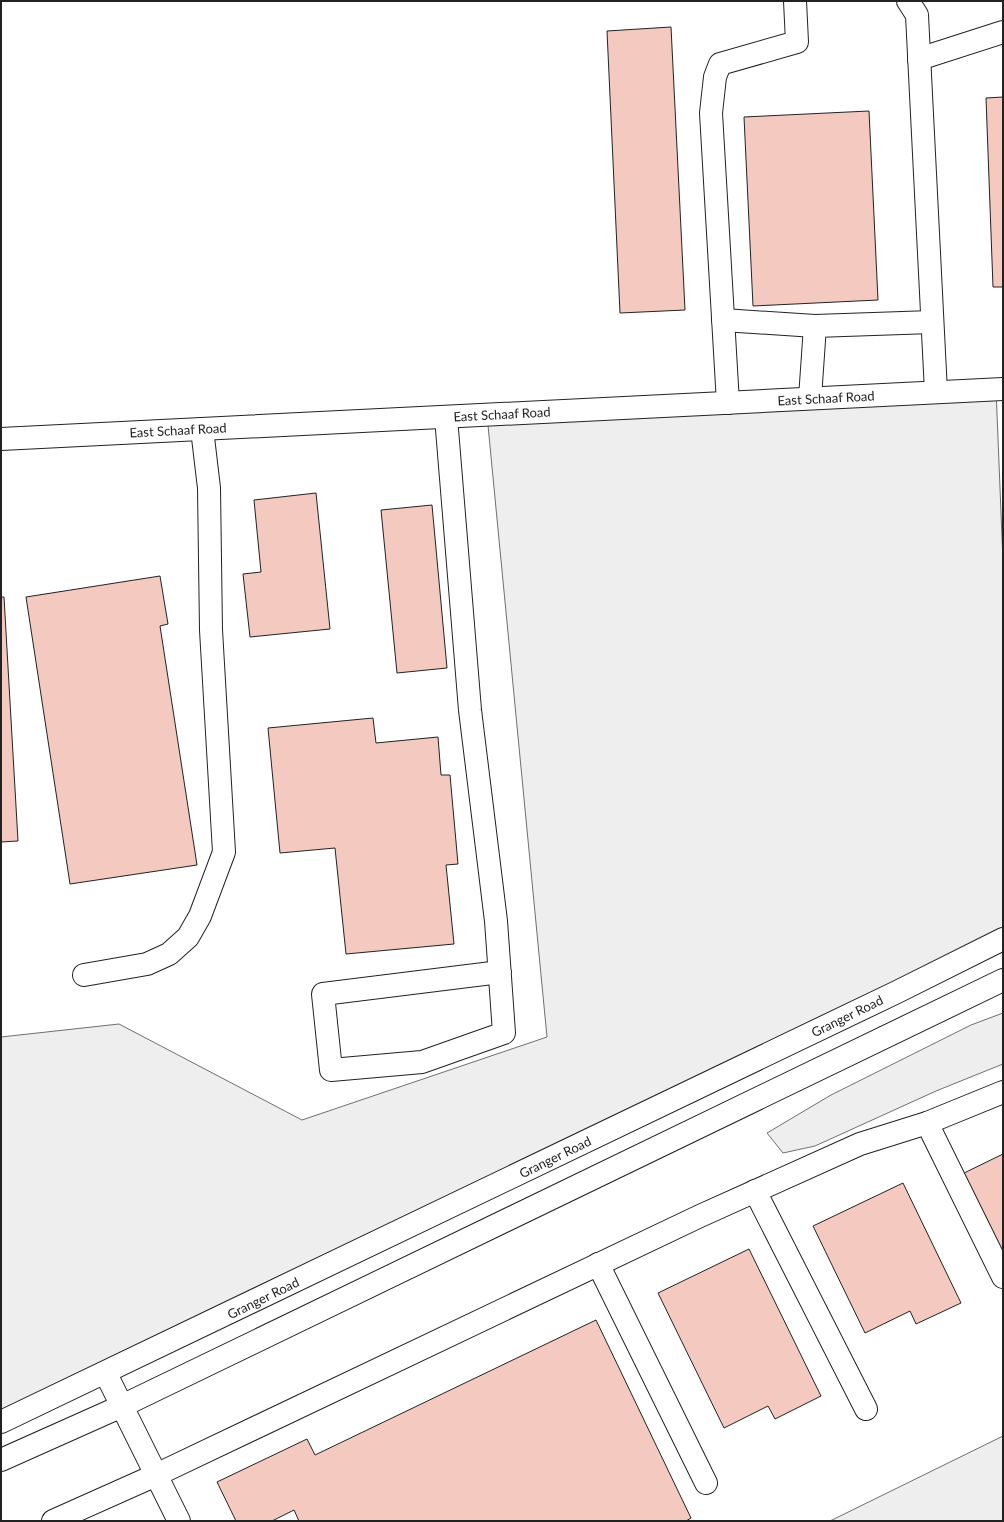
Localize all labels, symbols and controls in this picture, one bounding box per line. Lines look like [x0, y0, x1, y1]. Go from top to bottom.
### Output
street label: East Schaaf Road [777, 387, 875, 409]
street label: East Schaaf Road [453, 403, 551, 425]
street label: East Schaaf Road [129, 419, 227, 441]
street label: Granger Road [808, 992, 886, 1040]
street label: Granger Road [516, 1133, 594, 1181]
street label: Granger Road [224, 1274, 302, 1322]

